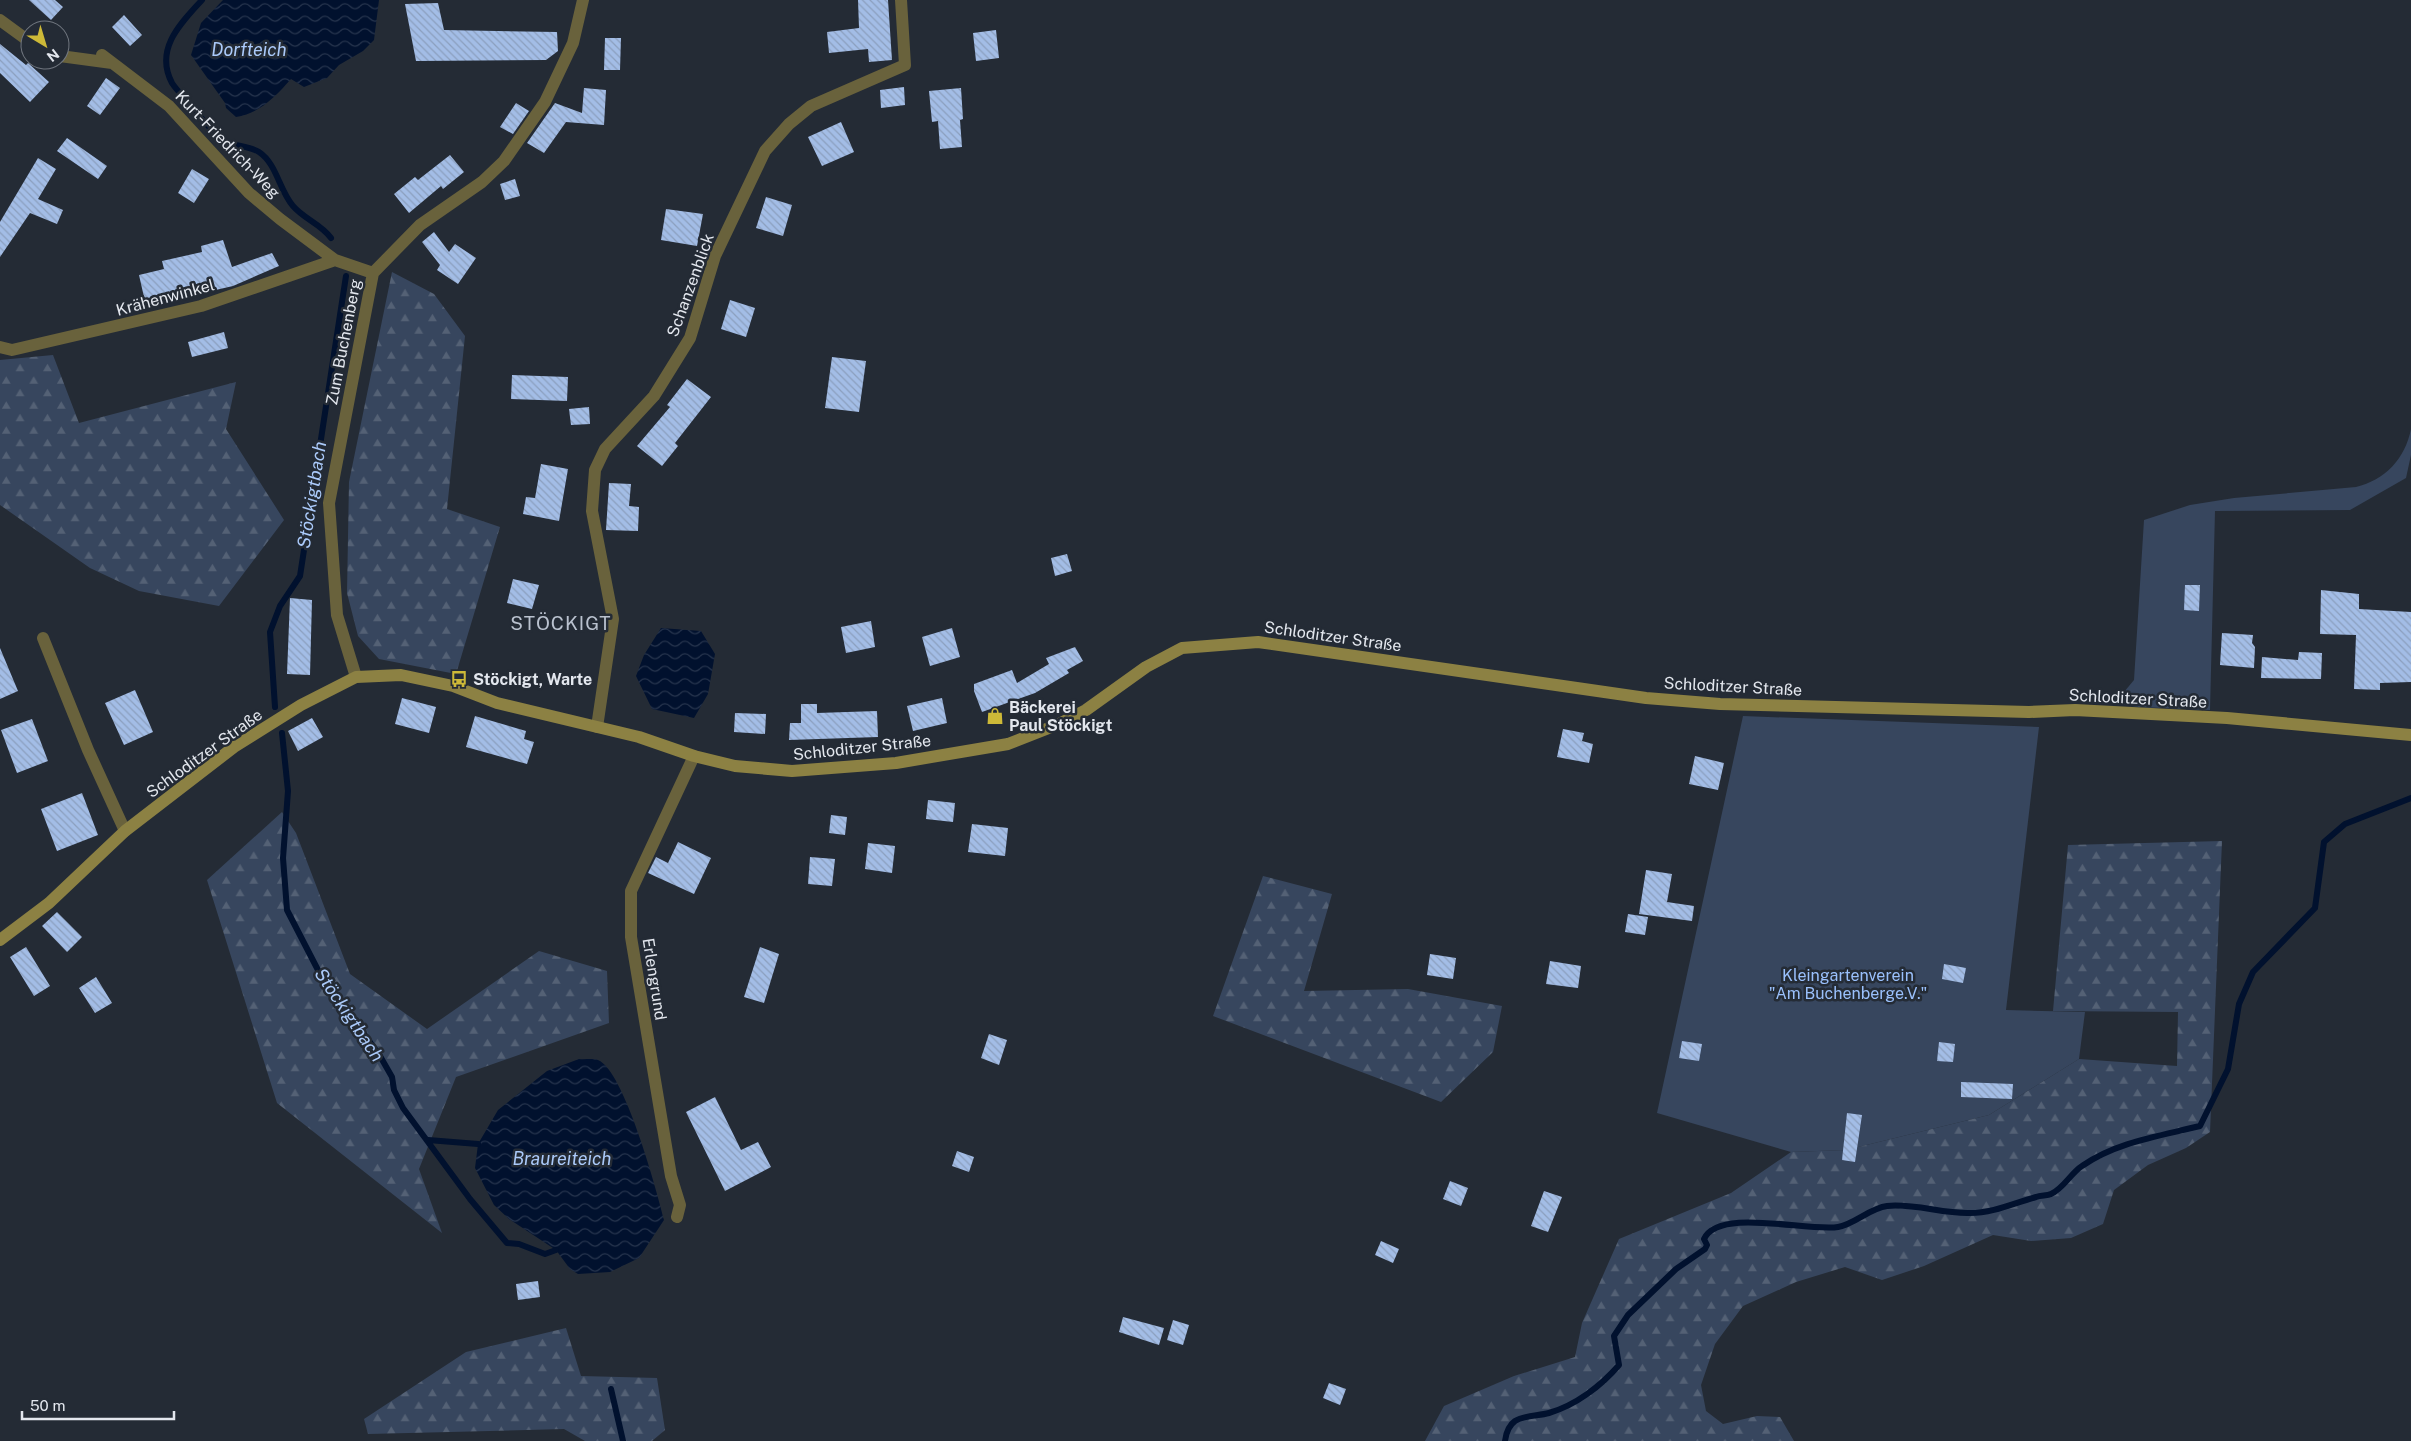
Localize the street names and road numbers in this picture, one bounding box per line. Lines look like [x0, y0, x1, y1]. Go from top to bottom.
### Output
street label: Kurt-Friedrich-Weg [171, 87, 284, 202]
street label: Schanzenblick [663, 231, 718, 339]
street label: Krähenwinkel [114, 275, 217, 320]
street label: Zum Buchenberg [322, 277, 365, 407]
street label: Schloditzer Straße [1263, 617, 1403, 656]
street label: Schloditzer Straße [1663, 673, 1803, 700]
street label: Schloditzer Straße [2068, 685, 2208, 712]
street label: Schloditzer Straße [143, 705, 266, 802]
street label: Schloditzer Straße [792, 731, 932, 764]
street label: Erlengrund [639, 937, 670, 1022]

